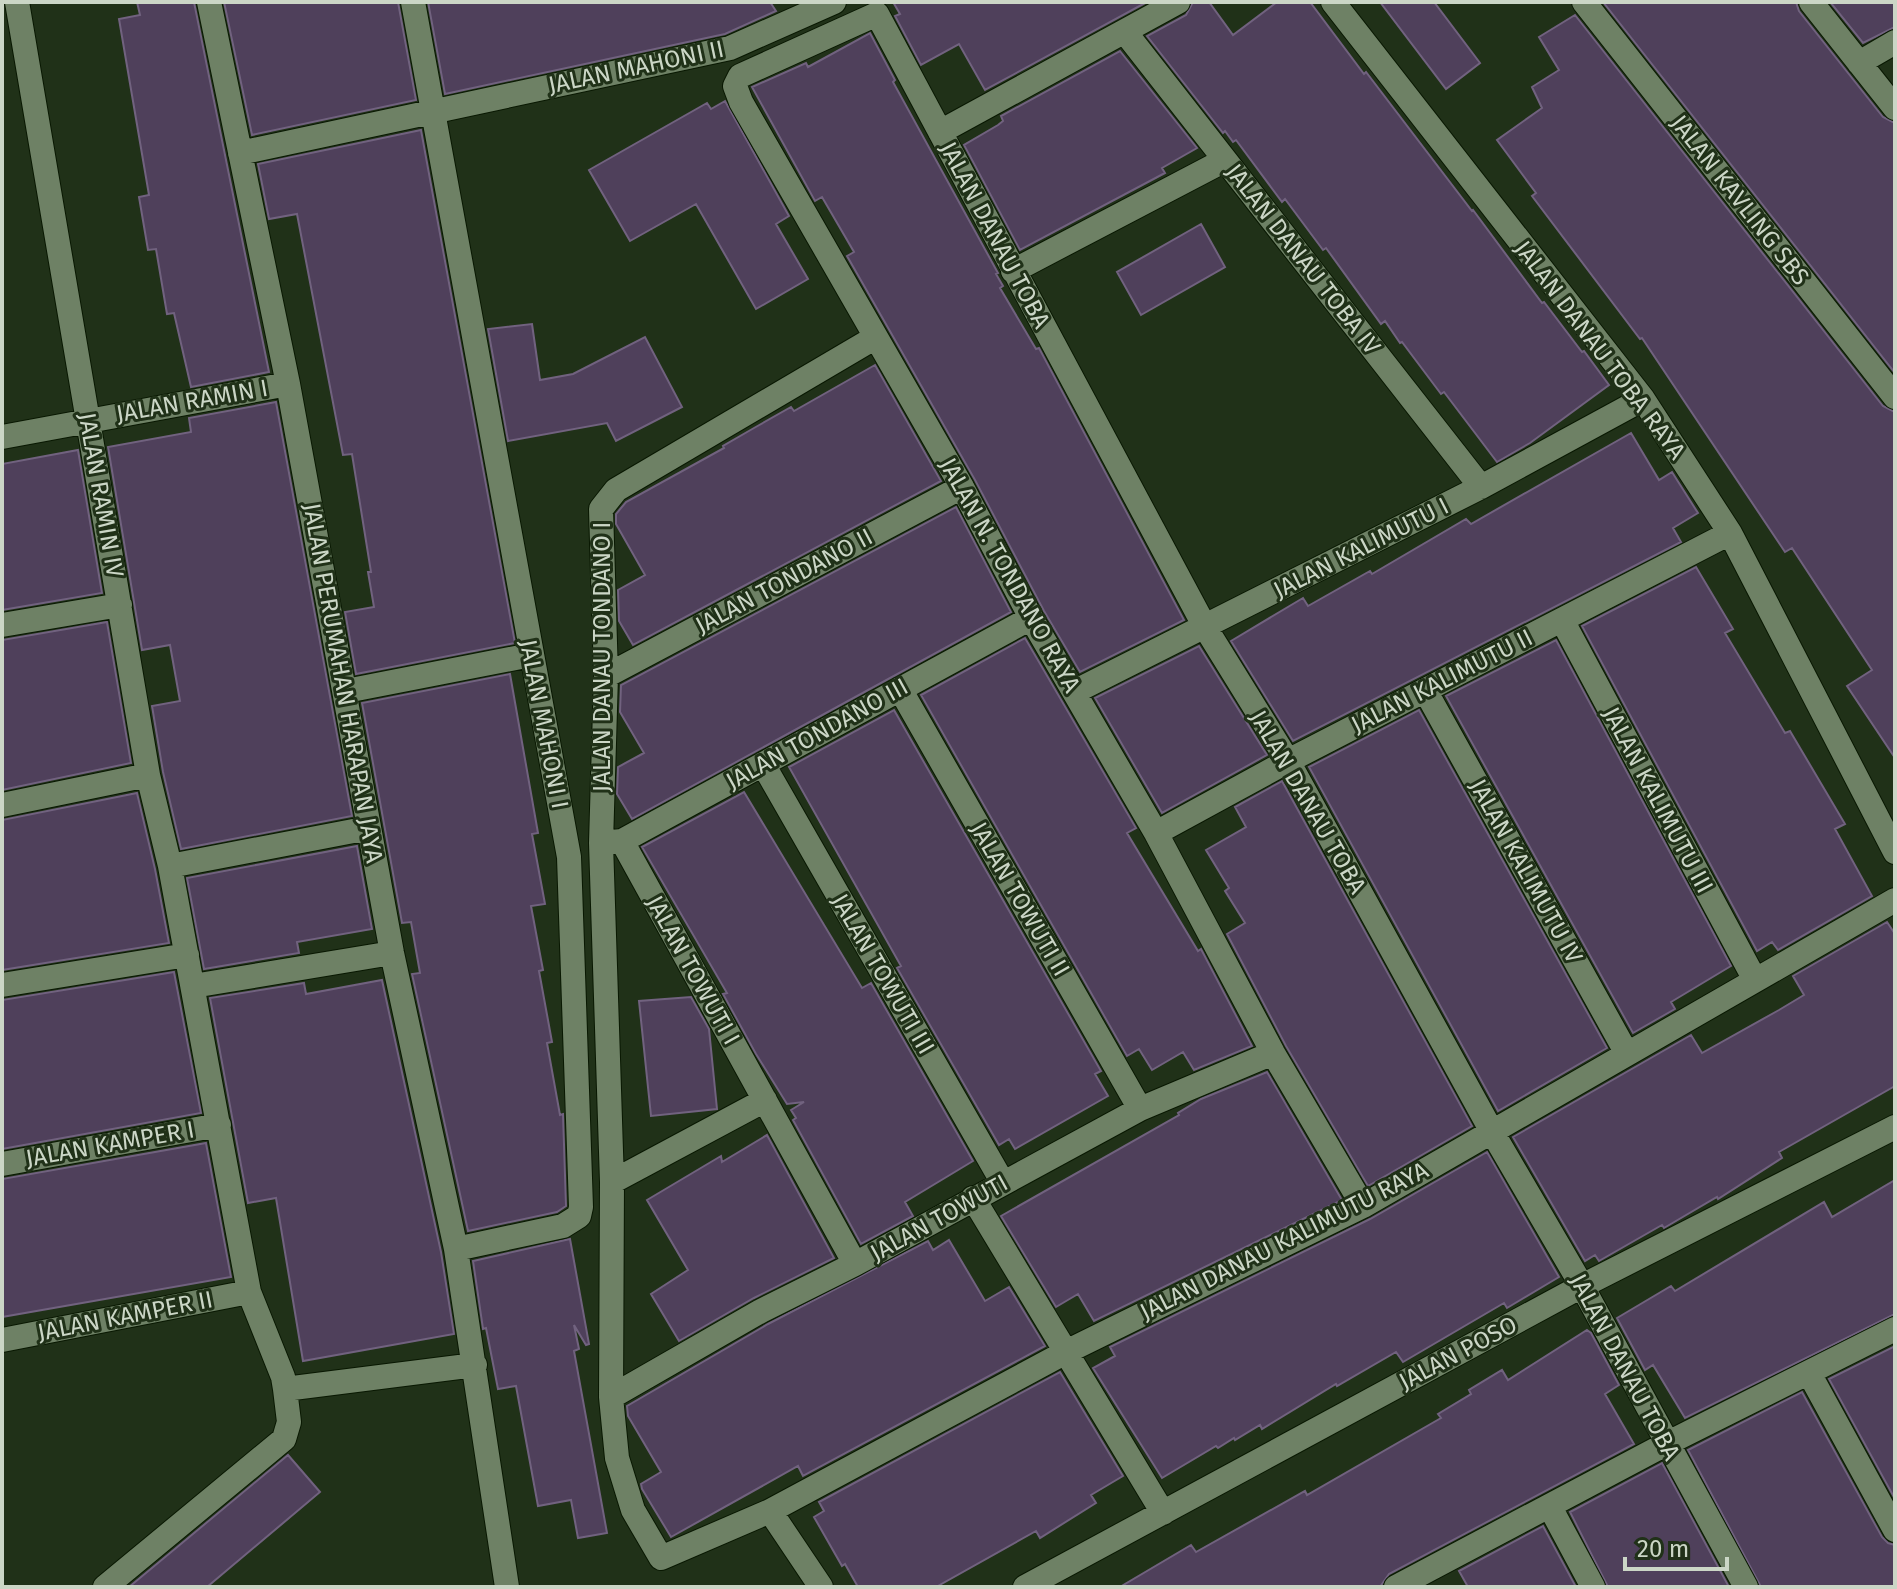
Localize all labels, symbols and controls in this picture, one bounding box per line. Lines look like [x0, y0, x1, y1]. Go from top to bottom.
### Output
street label: JALAN MAHONI II [546, 35, 726, 99]
street label: JALAN KAVLING SBS [1665, 110, 1815, 290]
street label: JALAN DANAU TOBA [934, 137, 1056, 333]
street label: JALAN DANAU TOBA IV [1220, 158, 1386, 360]
street label: JALAN DANAU TOBA RAYA [1509, 235, 1691, 465]
street label: JALAN RAMIN I [114, 374, 270, 428]
street label: JALAN RAMIN IV [73, 410, 129, 580]
street label: JALAN N. TONDANO RAYA [934, 453, 1086, 697]
street label: JALAN KALIMUTU I [1269, 492, 1453, 604]
street label: JALAN PERUMAHAN HARAPAN JAYA [298, 501, 389, 865]
street label: JALAN DANAU TONDANO I [588, 522, 616, 792]
street label: JALAN TONDANO II [691, 522, 877, 640]
street label: JALAN KALIMUTU II [1347, 623, 1537, 739]
street label: JALAN MAHONI I [514, 637, 574, 811]
street label: JALAN TONDANO III [721, 672, 913, 796]
street label: JALAN KALIMUTU III [1597, 702, 1719, 898]
street label: JALAN DANAU TOBA [1244, 705, 1372, 899]
street label: JALAN KALIMUTU IV [1464, 774, 1589, 968]
street label: JALAN TOWUTI II [965, 817, 1075, 981]
street label: JALAN TOWUTI III [826, 889, 940, 1059]
street label: JALAN TOWUTI I [640, 890, 746, 1050]
street label: JALAN KAMPER I [23, 1115, 197, 1173]
street label: JALAN DANAU KALIMUTU RAYA [1135, 1156, 1433, 1326]
street label: JALAN TOWUTI [865, 1169, 1013, 1267]
street label: JALAN DANAU TOBA [1564, 1269, 1686, 1465]
street label: JALAN KAMPER II [35, 1285, 215, 1347]
street label: JALAN POSO [1394, 1310, 1522, 1396]
scale bar [1625, 1521, 1727, 1571]
text: 20 m [1637, 1535, 1689, 1563]

